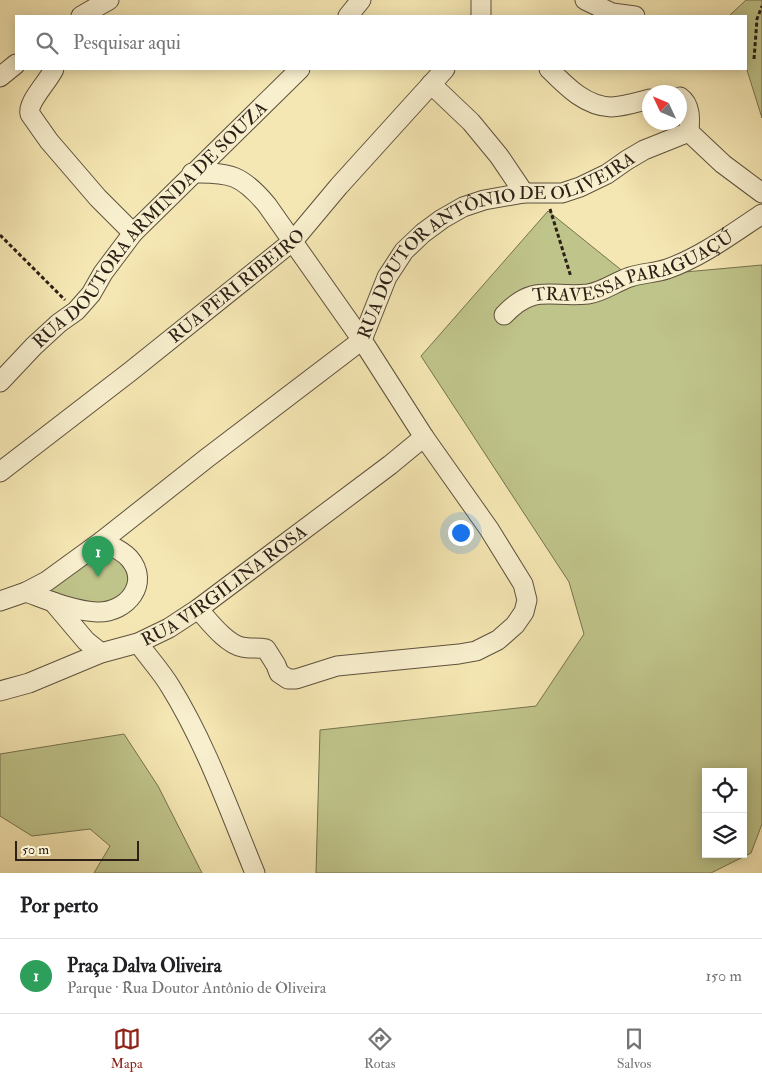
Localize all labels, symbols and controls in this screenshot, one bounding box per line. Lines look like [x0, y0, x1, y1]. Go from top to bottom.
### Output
search box [15, 15, 747, 70]
icon: search [33, 29, 61, 57]
text: Pesquisar aqui [73, 31, 181, 55]
north arrow [642, 85, 687, 130]
street label: RUA DOUTORA ARMINDA DE SOUZA [28, 96, 272, 353]
street label: RUA DOUTOR ANTÔNIO DE OLIVEIRA [352, 146, 639, 342]
street label: RUA PERI RIBEIRO [164, 224, 310, 348]
street label: TRAVESSA PARAGUAÇÚ [531, 225, 738, 307]
street label: RUA VIRGILINA ROSA [137, 520, 312, 651]
your location [448, 520, 474, 546]
pin: 1 [82, 536, 114, 577]
map controls [702, 768, 747, 858]
button: locate [702, 768, 747, 813]
button: layers [702, 813, 747, 858]
scale bar [15, 838, 139, 861]
text: 50 m [22, 841, 49, 858]
text: Por perto [20, 892, 98, 919]
text: Praça Dalva Oliveira [67, 954, 221, 978]
text: 1 [33, 966, 39, 986]
text: 150 m [705, 966, 742, 986]
text: Parque · Rua Doutor Antônio de Oliveira [67, 978, 326, 998]
tab: Mapa [111, 1025, 143, 1072]
tab: Rotas [364, 1025, 396, 1072]
tab: Salvos [617, 1025, 651, 1072]

